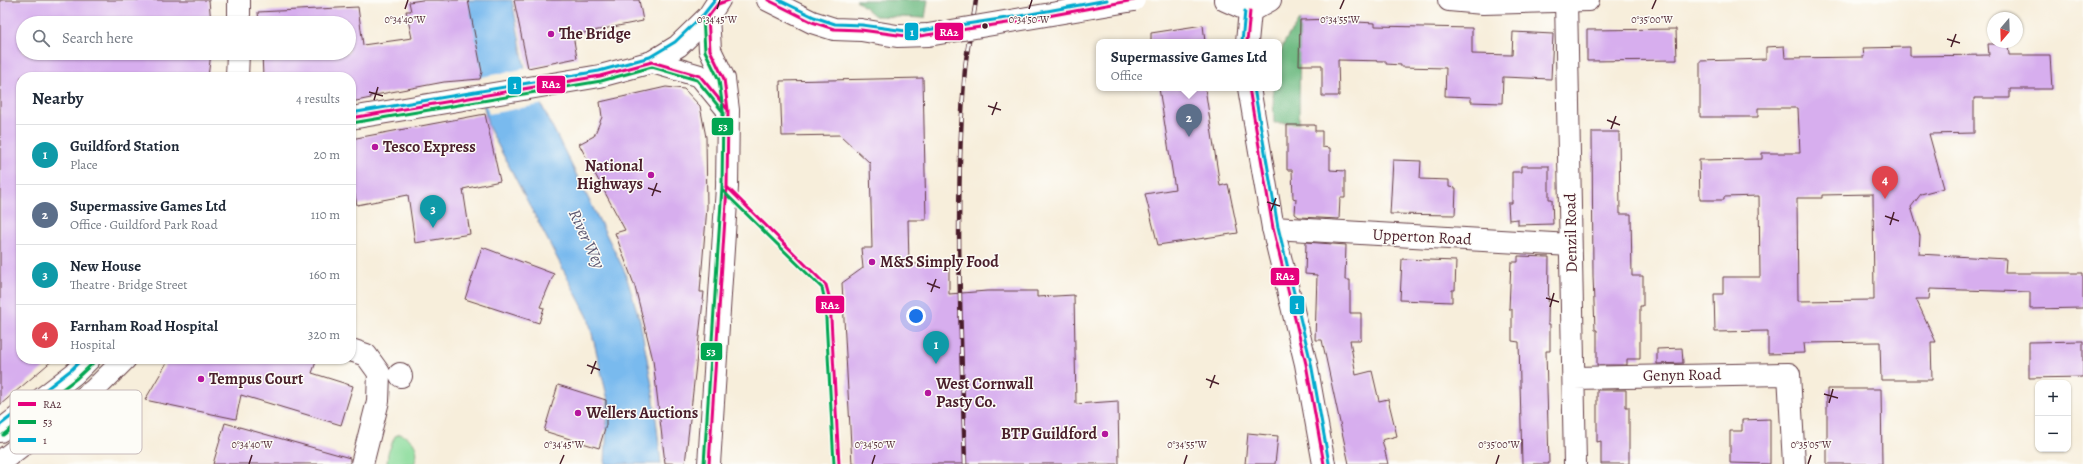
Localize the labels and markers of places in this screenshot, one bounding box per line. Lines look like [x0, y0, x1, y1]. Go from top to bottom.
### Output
unlabelled marker [980, 21, 990, 31]
place label: The Bridge [559, 23, 631, 45]
marker: The Bridge [546, 29, 556, 39]
pin: 2 [1176, 104, 1202, 137]
place label: Tesco Express [383, 136, 476, 158]
marker: Tesco Express [370, 142, 380, 152]
place label: National Highways [577, 155, 644, 195]
pin: 4 [1872, 166, 1898, 199]
marker: National Highways [646, 170, 656, 180]
pin: 3 [420, 195, 446, 228]
place label: M&S Simply Food [880, 251, 999, 273]
marker: M&S Simply Food [867, 257, 877, 267]
pin: 1 [923, 331, 949, 364]
place label: Tempus Court [209, 368, 304, 390]
place label: West Cornwall Pasty Co. [935, 373, 1034, 413]
marker: Tempus Court [196, 374, 206, 384]
marker: West Cornwall Pasty Co. [923, 388, 933, 398]
place label: Wellers Auctions [585, 402, 698, 424]
marker: Wellers Auctions [573, 408, 583, 418]
place label: BTP Guildford [1001, 423, 1097, 445]
marker: BTP Guildford [1100, 429, 1110, 439]

